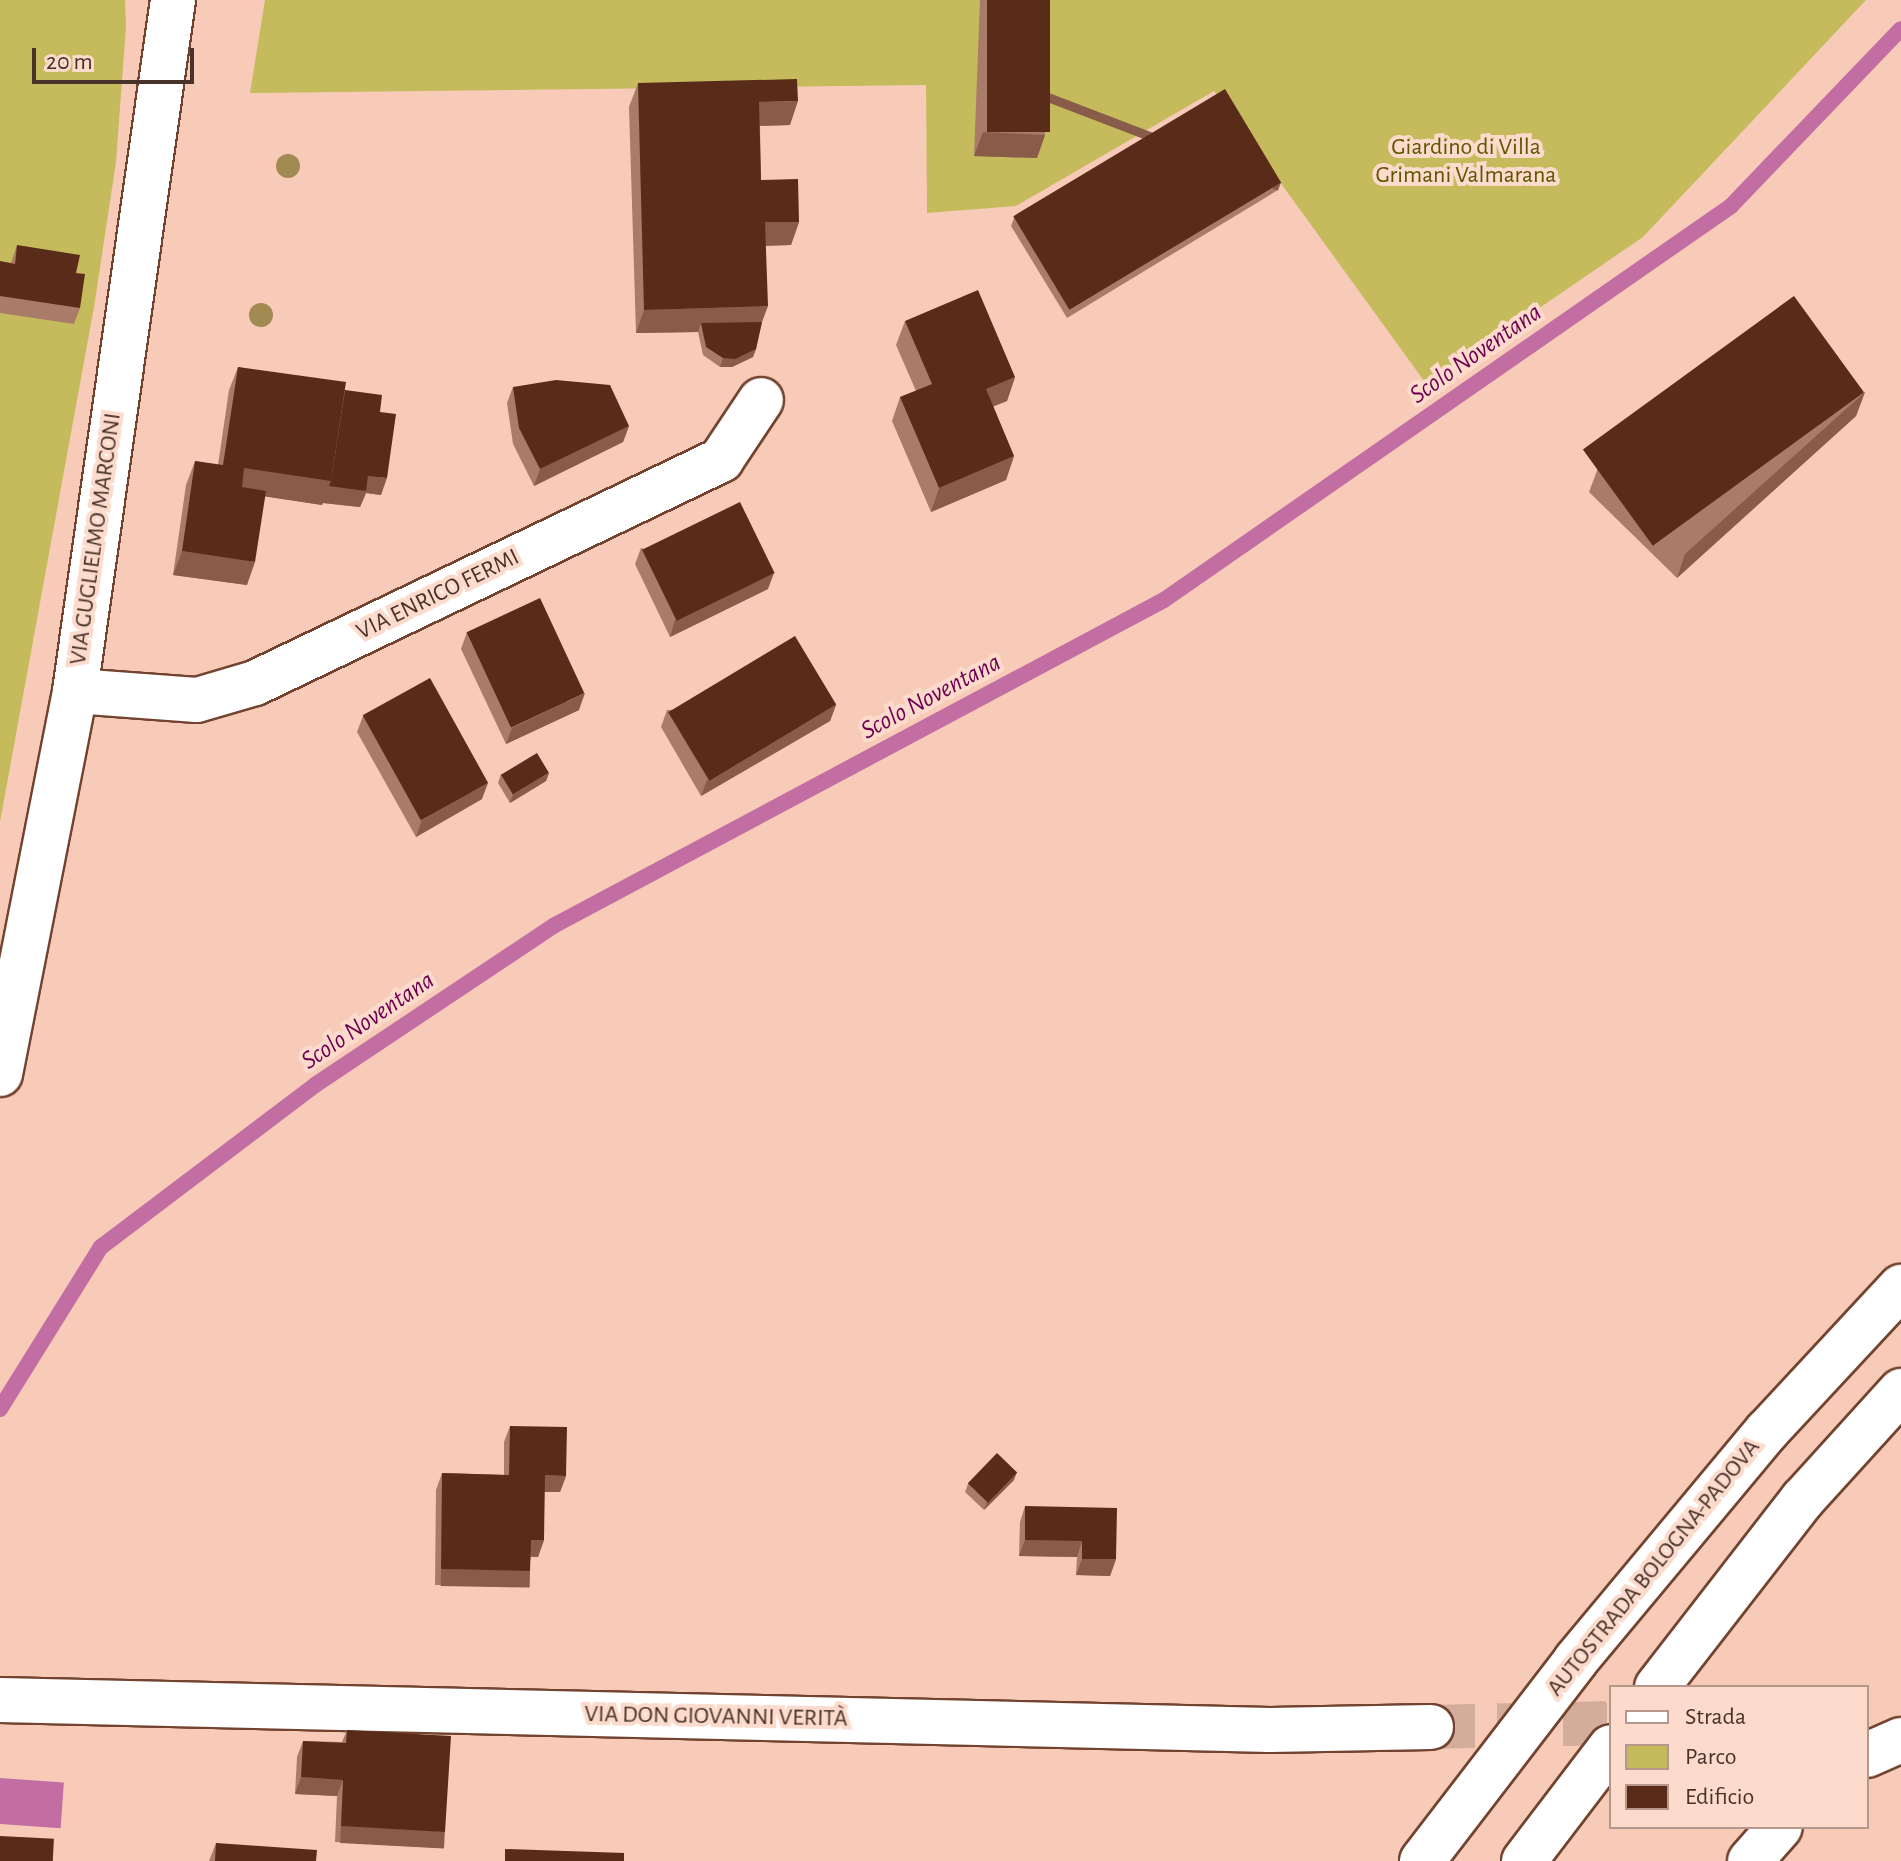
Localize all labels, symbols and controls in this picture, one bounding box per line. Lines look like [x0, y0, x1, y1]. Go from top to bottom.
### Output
scale bar [36, 32, 198, 82]
text: 20 m [46, 50, 93, 74]
park label: Giardino di Villa Grimani Valmarana [1376, 134, 1556, 190]
water label: Scolo Noventana [1404, 297, 1548, 411]
street label: VIA GUGLIELMO MARCONI [64, 411, 128, 667]
street label: VIA ENRICO FERMI [352, 543, 524, 647]
water label: Scolo Noventana [856, 647, 1006, 747]
water label: Scolo Noventana [296, 965, 440, 1077]
street label: AUTOSTRADA BOLOGNA-PADOVA [1541, 1434, 1767, 1702]
legend [1609, 1685, 1869, 1829]
street label: VIA DON GIOVANNI VERITÀ [584, 1700, 848, 1734]
text: Strada [1685, 1705, 1746, 1729]
text: Parco [1685, 1745, 1736, 1769]
text: Edificio [1685, 1785, 1754, 1809]

